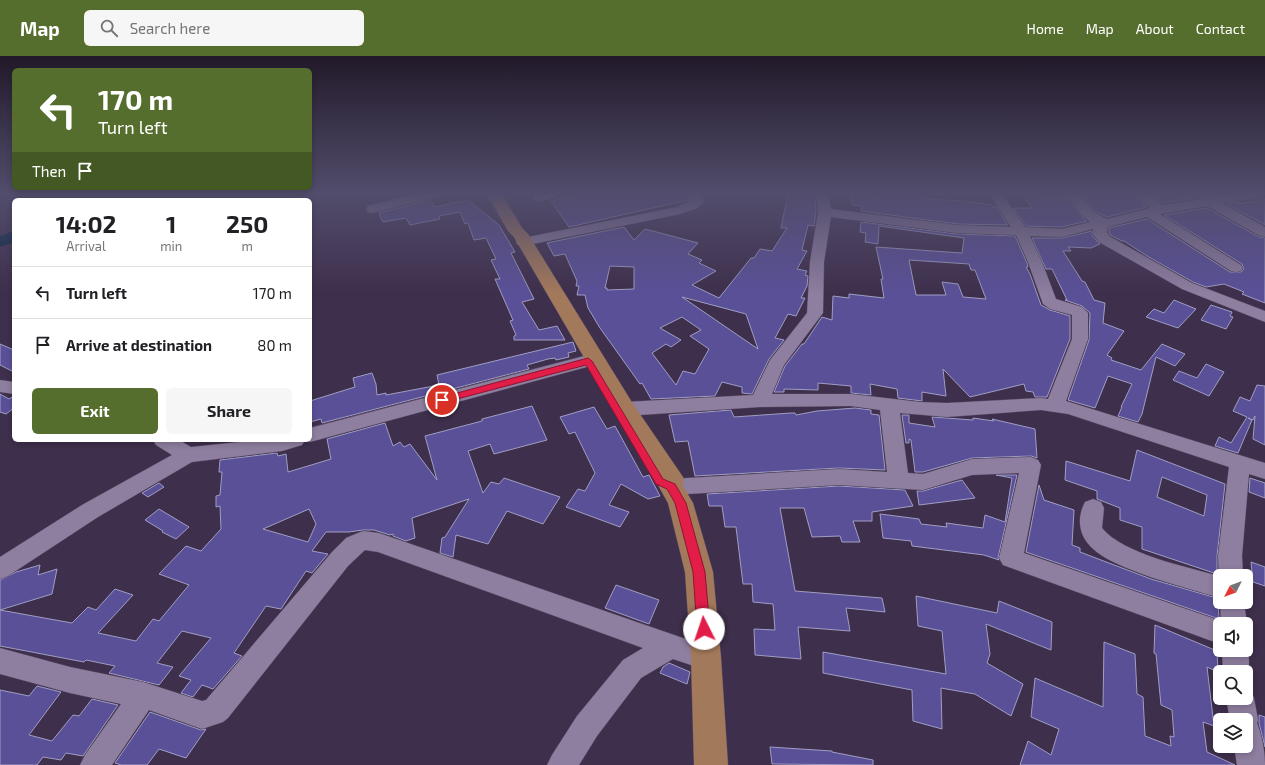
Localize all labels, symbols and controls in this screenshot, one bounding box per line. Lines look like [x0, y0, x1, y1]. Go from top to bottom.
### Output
search box [84, 10, 364, 46]
text: Map [20, 17, 60, 40]
icon: search [98, 17, 120, 39]
text: Search here [130, 19, 210, 37]
text: Home [1027, 20, 1064, 37]
text: Map [1086, 20, 1114, 37]
text: About [1136, 20, 1174, 37]
text: Contact [1196, 20, 1245, 37]
text: 170 m [98, 82, 173, 116]
icon: left [32, 84, 84, 136]
text: Turn left [98, 116, 168, 138]
icon: arrive [74, 160, 96, 182]
text: Then [32, 162, 66, 180]
text: 14:02 [56, 209, 117, 238]
text: 1 [166, 209, 176, 238]
text: 250 [226, 209, 268, 238]
text: Arrival [66, 238, 106, 254]
text: min [160, 238, 182, 254]
text: m [241, 238, 253, 254]
icon: left [32, 282, 54, 304]
text: Turn left [66, 284, 127, 302]
text: 170 m [253, 284, 292, 302]
icon: arrive [32, 334, 54, 356]
text: Arrive at destination [66, 336, 212, 354]
text: 80 m [257, 336, 292, 354]
pin [425, 383, 459, 417]
button: Exit [32, 388, 158, 434]
button: Share [166, 388, 292, 434]
icon: arrive [431, 389, 453, 411]
north arrow [1213, 569, 1253, 609]
map controls [1213, 569, 1253, 753]
position arrow [683, 608, 725, 650]
button: sound [1213, 617, 1253, 657]
button: search [1213, 665, 1253, 705]
button: layers [1213, 713, 1253, 753]

